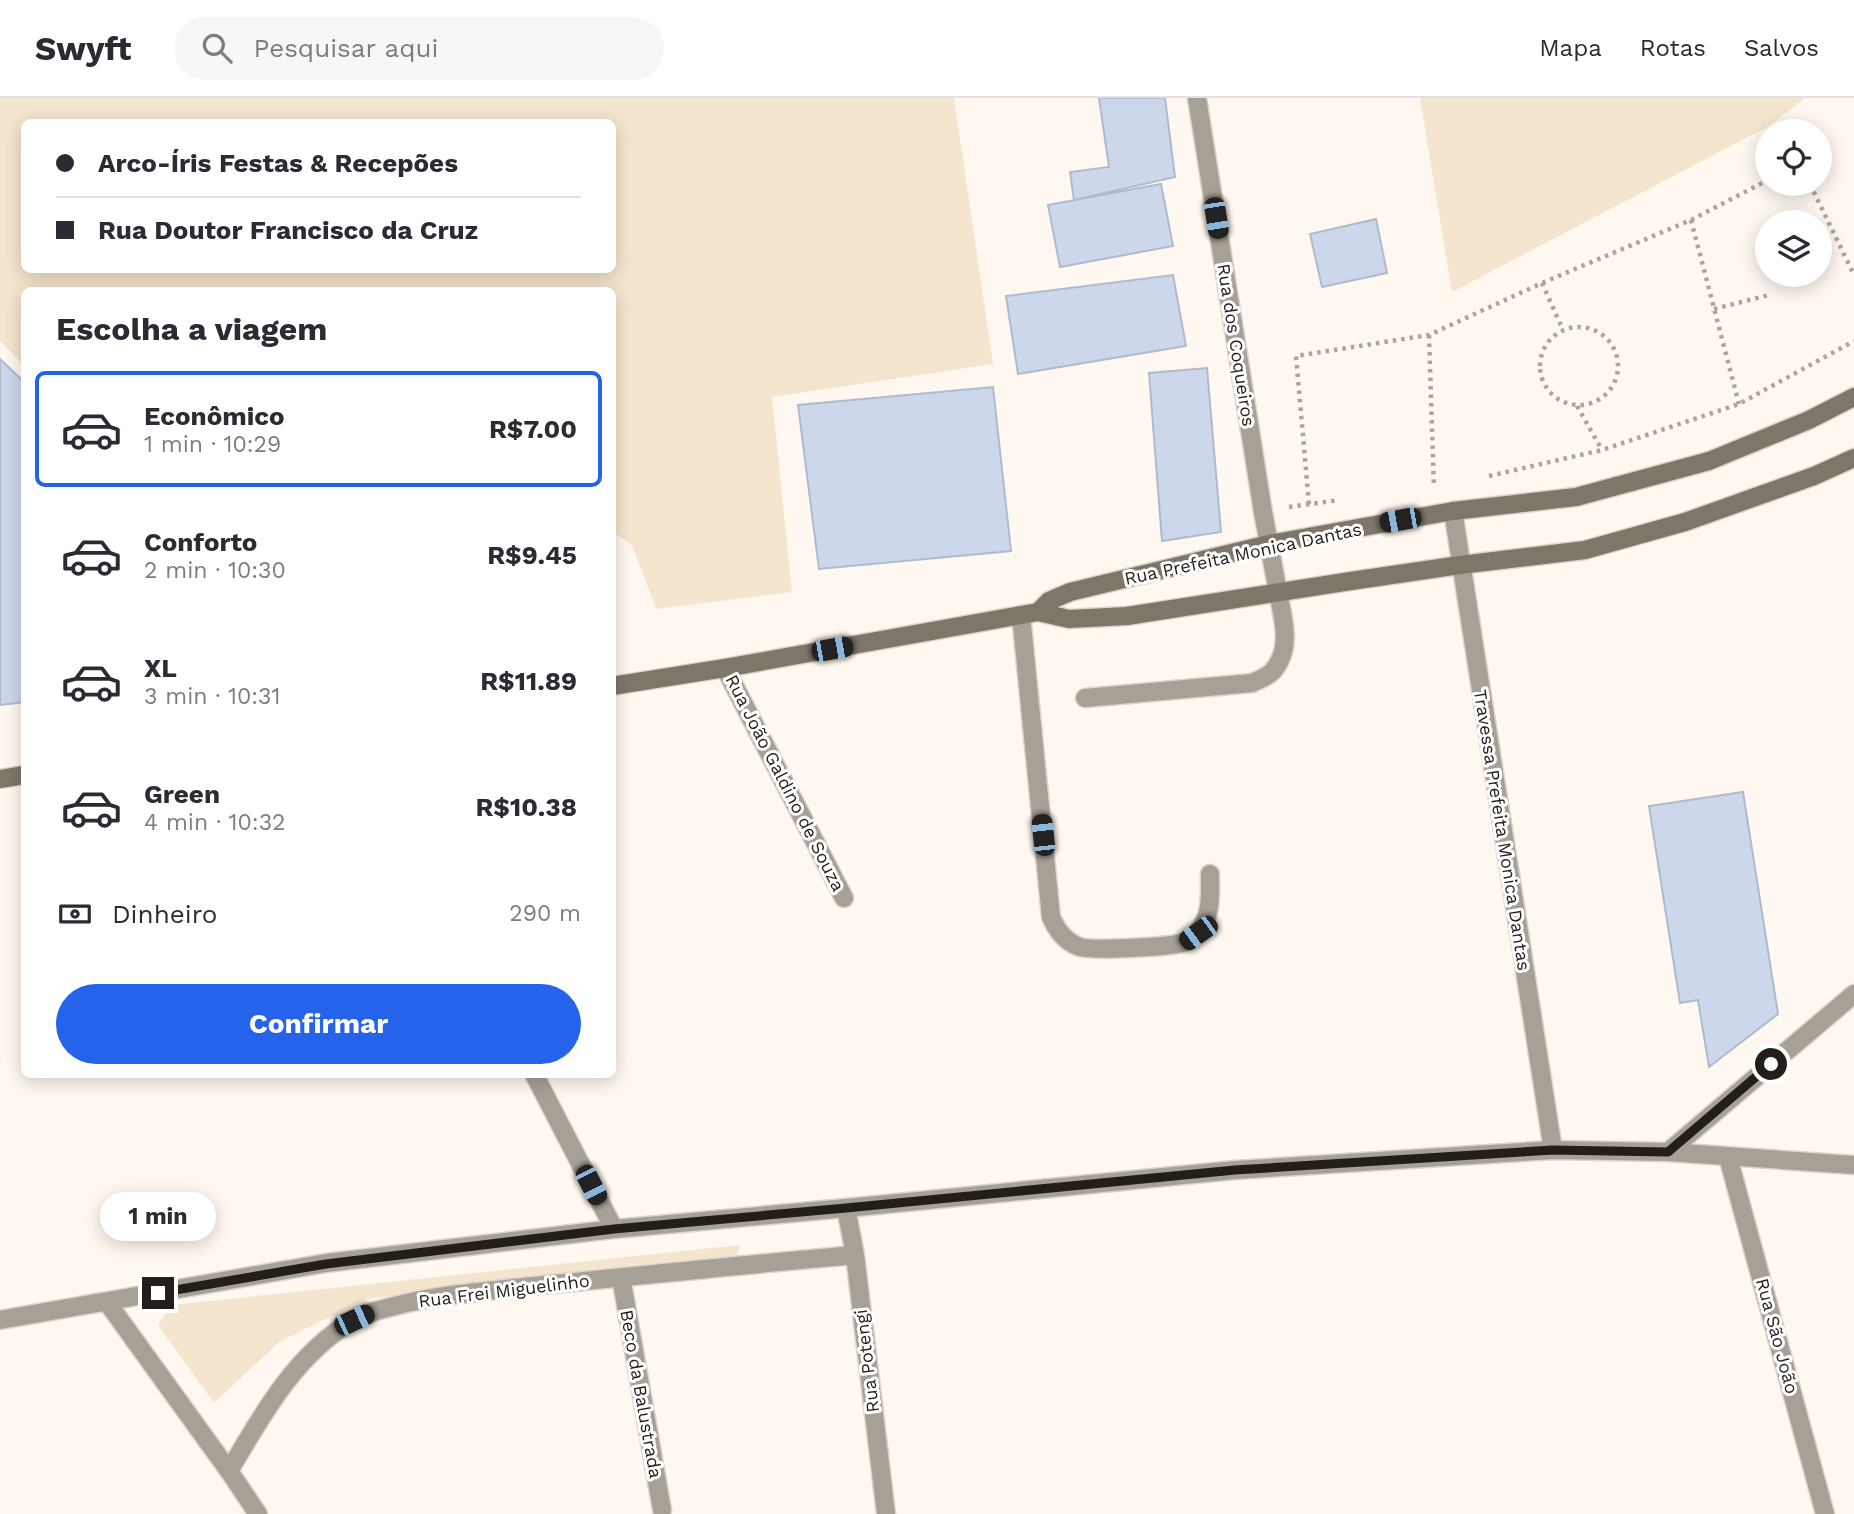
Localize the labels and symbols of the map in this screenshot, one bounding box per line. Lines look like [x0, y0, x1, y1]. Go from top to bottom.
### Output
car [1203, 196, 1230, 240]
street label: Rua dos Coqueiros [1213, 262, 1260, 428]
car [1378, 506, 1423, 534]
street label: Rua Prefeita Monica Dantas [1122, 518, 1363, 589]
car [810, 635, 855, 663]
street label: Rua João Galdino de Souza [722, 671, 849, 895]
street label: Travessa Prefeita Monica Dantas [1470, 688, 1535, 972]
car [1031, 813, 1056, 857]
car [1175, 912, 1222, 954]
route start [1755, 1048, 1787, 1080]
car [573, 1162, 610, 1208]
callout: 1 min [100, 1192, 216, 1240]
street label: Rua Frei Miguelinho [417, 1270, 591, 1311]
street label: Rua São João [1752, 1276, 1803, 1396]
route end [142, 1277, 174, 1309]
car [331, 1302, 378, 1338]
street label: Beco da Balustrada [616, 1308, 667, 1480]
street label: Rua Potengi [850, 1308, 883, 1414]

